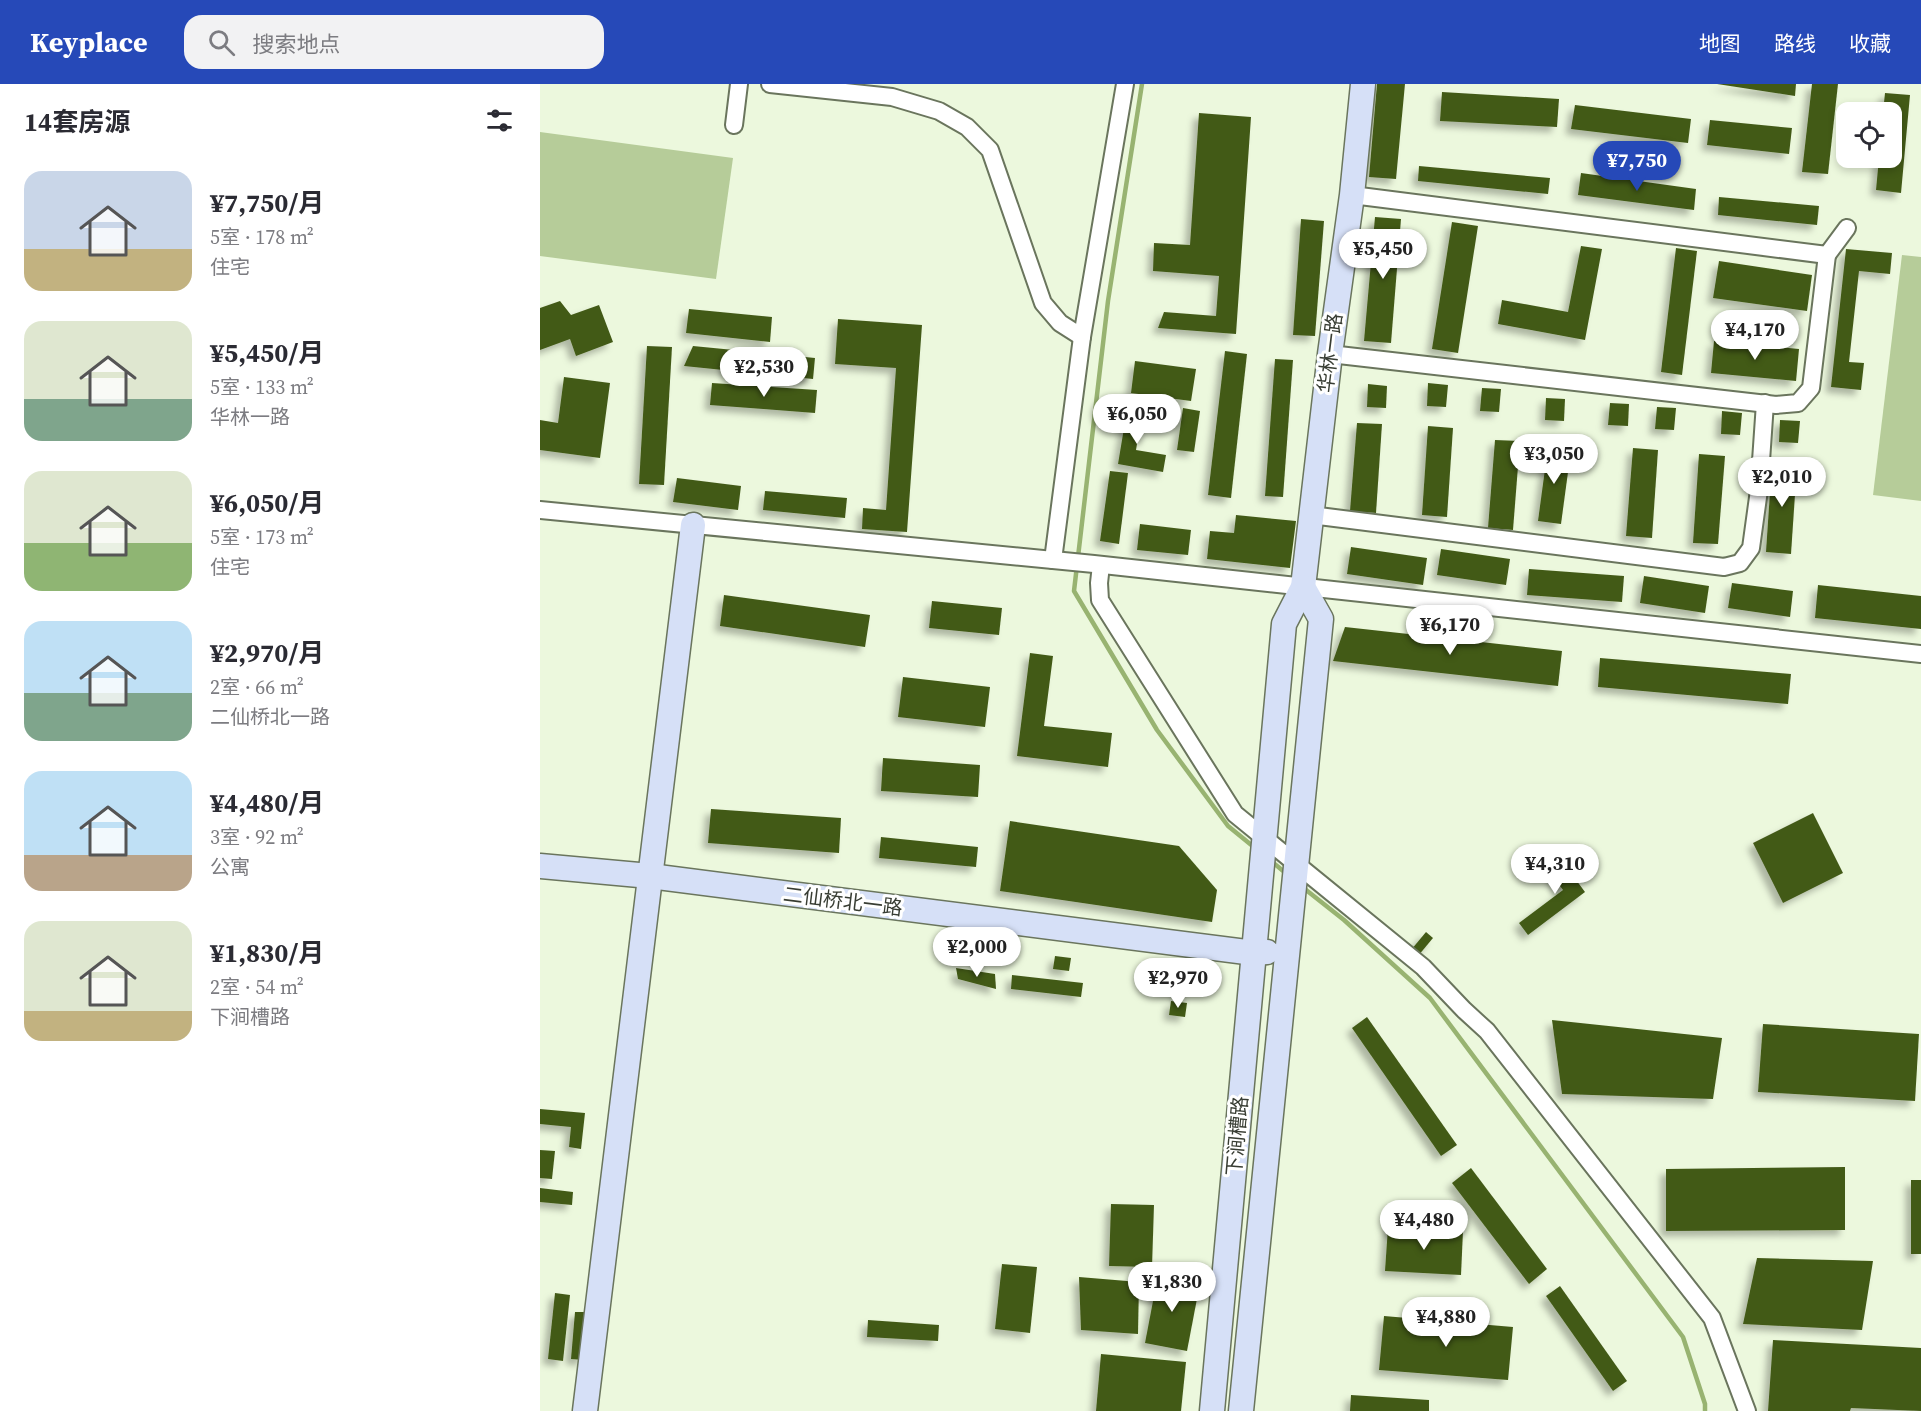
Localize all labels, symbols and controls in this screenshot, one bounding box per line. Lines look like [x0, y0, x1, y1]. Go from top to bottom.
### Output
search box [184, 15, 604, 69]
text: Keyplace [30, 23, 148, 61]
icon: search [205, 26, 238, 59]
text: 搜索地点 [253, 29, 341, 59]
text: 地图 [1699, 29, 1741, 58]
text: 路线 [1774, 29, 1816, 58]
text: 收藏 [1849, 29, 1891, 58]
map controls [1836, 102, 1902, 168]
button: locate [1836, 102, 1902, 168]
text: 14套房源 [24, 104, 130, 140]
icon: filters [483, 104, 516, 137]
pin: ¥7,750 [1588, 141, 1686, 192]
text: ¥7,750 [1607, 146, 1667, 174]
text: ¥7,750/月 [210, 185, 324, 221]
icon: home [72, 195, 144, 267]
text: 5室 · 178 m² [210, 223, 314, 251]
pin: ¥5,450 [1334, 229, 1432, 280]
text: ¥5,450 [1353, 234, 1413, 262]
text: 住宅 [210, 253, 250, 281]
pin: ¥4,170 [1706, 310, 1804, 361]
street label: 华林一路 [1311, 312, 1349, 394]
text: ¥4,170 [1725, 315, 1785, 343]
text: ¥5,450/月 [210, 335, 324, 371]
icon: home [72, 345, 144, 417]
pin: ¥2,530 [715, 347, 813, 398]
text: ¥2,530 [734, 352, 794, 380]
text: 5室 · 133 m² [210, 373, 314, 401]
pin: ¥6,050 [1088, 394, 1186, 445]
text: ¥6,050 [1107, 399, 1167, 427]
text: 华林一路 [210, 403, 290, 431]
pin: ¥3,050 [1505, 434, 1603, 485]
text: ¥3,050 [1524, 439, 1584, 467]
pin: ¥2,010 [1733, 457, 1831, 508]
text: ¥2,010 [1752, 462, 1812, 490]
text: ¥6,050/月 [210, 485, 324, 521]
icon: home [72, 495, 144, 567]
text: 5室 · 173 m² [210, 523, 314, 551]
text: 住宅 [210, 553, 250, 581]
pin: ¥6,170 [1401, 605, 1499, 656]
text: ¥6,170 [1420, 610, 1480, 638]
text: ¥2,970/月 [210, 635, 324, 671]
icon: home [72, 645, 144, 717]
text: 2室 · 66 m² [210, 673, 304, 701]
text: 二仙桥北一路 [210, 703, 330, 731]
text: ¥4,480/月 [210, 785, 324, 821]
icon: home [72, 795, 144, 867]
text: 3室 · 92 m² [210, 823, 304, 851]
pin: ¥4,310 [1506, 844, 1604, 895]
text: ¥4,310 [1525, 849, 1585, 877]
text: 公寓 [210, 853, 250, 881]
street label: 二仙桥北一路 [782, 880, 904, 922]
pin: ¥2,000 [928, 927, 1026, 978]
text: ¥2,000 [947, 932, 1007, 960]
text: ¥1,830/月 [210, 935, 324, 971]
icon: home [72, 945, 144, 1017]
pin: ¥2,970 [1129, 958, 1227, 1009]
text: ¥2,970 [1148, 963, 1208, 991]
text: 2室 · 54 m² [210, 973, 304, 1001]
text: 下涧槽路 [210, 1003, 290, 1031]
street label: 下涧槽路 [1220, 1095, 1254, 1177]
pin: ¥4,480 [1375, 1200, 1473, 1251]
text: ¥4,480 [1394, 1205, 1454, 1233]
pin: ¥1,830 [1123, 1262, 1221, 1313]
text: ¥1,830 [1142, 1267, 1202, 1295]
pin: ¥4,880 [1397, 1297, 1495, 1348]
text: ¥4,880 [1416, 1302, 1476, 1330]

